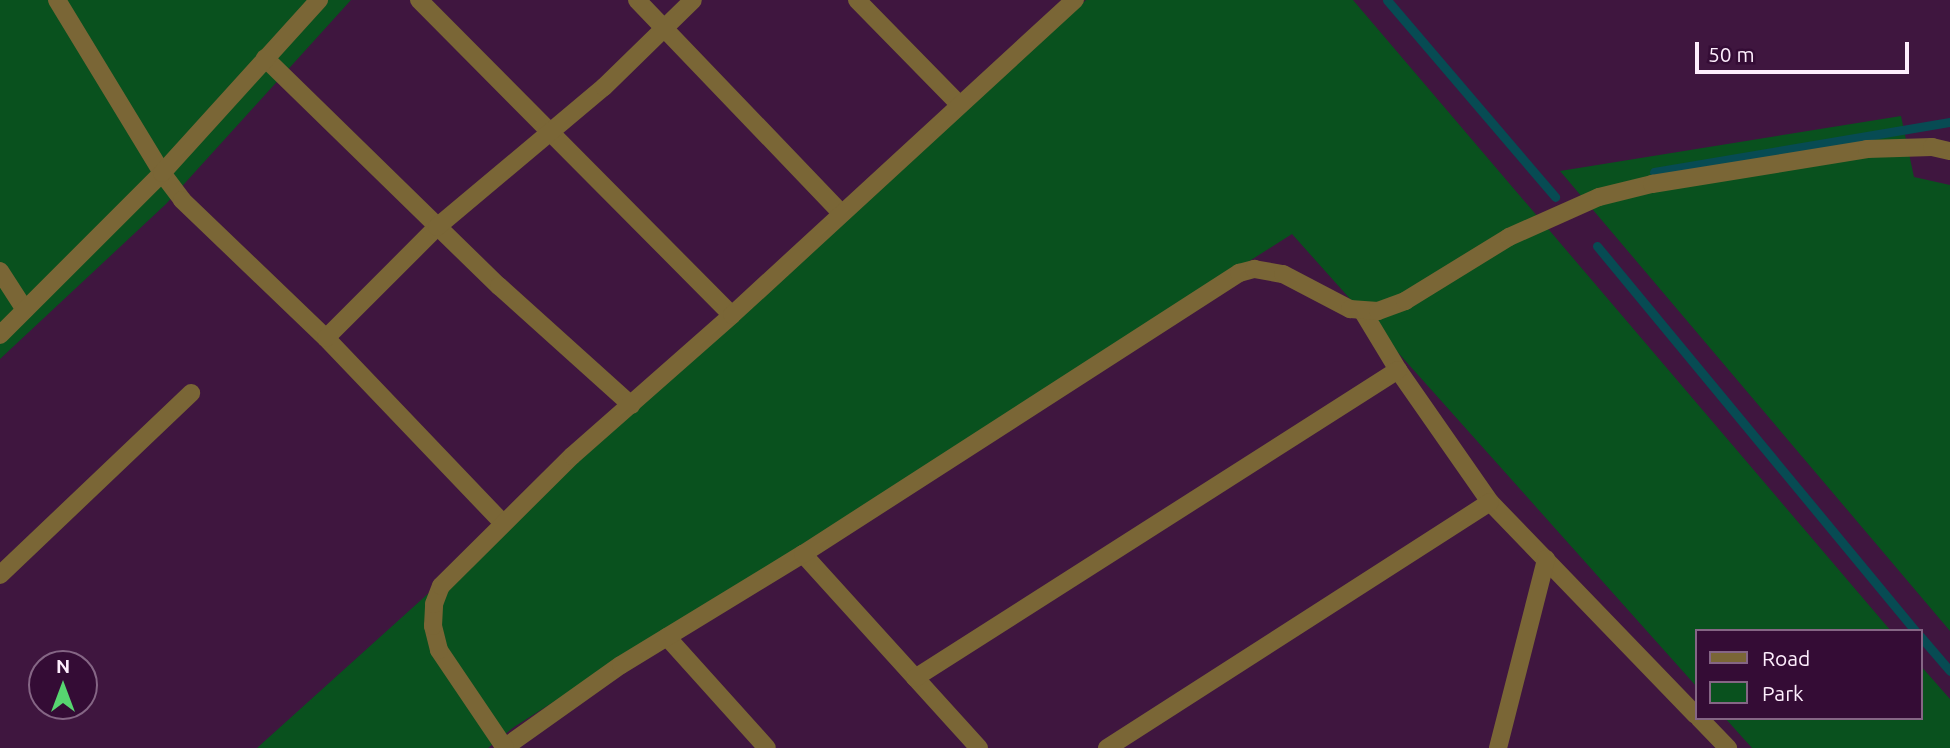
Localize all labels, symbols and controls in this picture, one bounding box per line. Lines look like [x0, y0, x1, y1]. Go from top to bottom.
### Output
scale bar [1698, 28, 1912, 72]
text: 50 m [1708, 42, 1755, 66]
legend [1694, 629, 1922, 720]
text: Road [1762, 646, 1810, 670]
north arrow [28, 650, 98, 720]
text: N [56, 655, 70, 677]
text: Park [1762, 681, 1804, 705]

